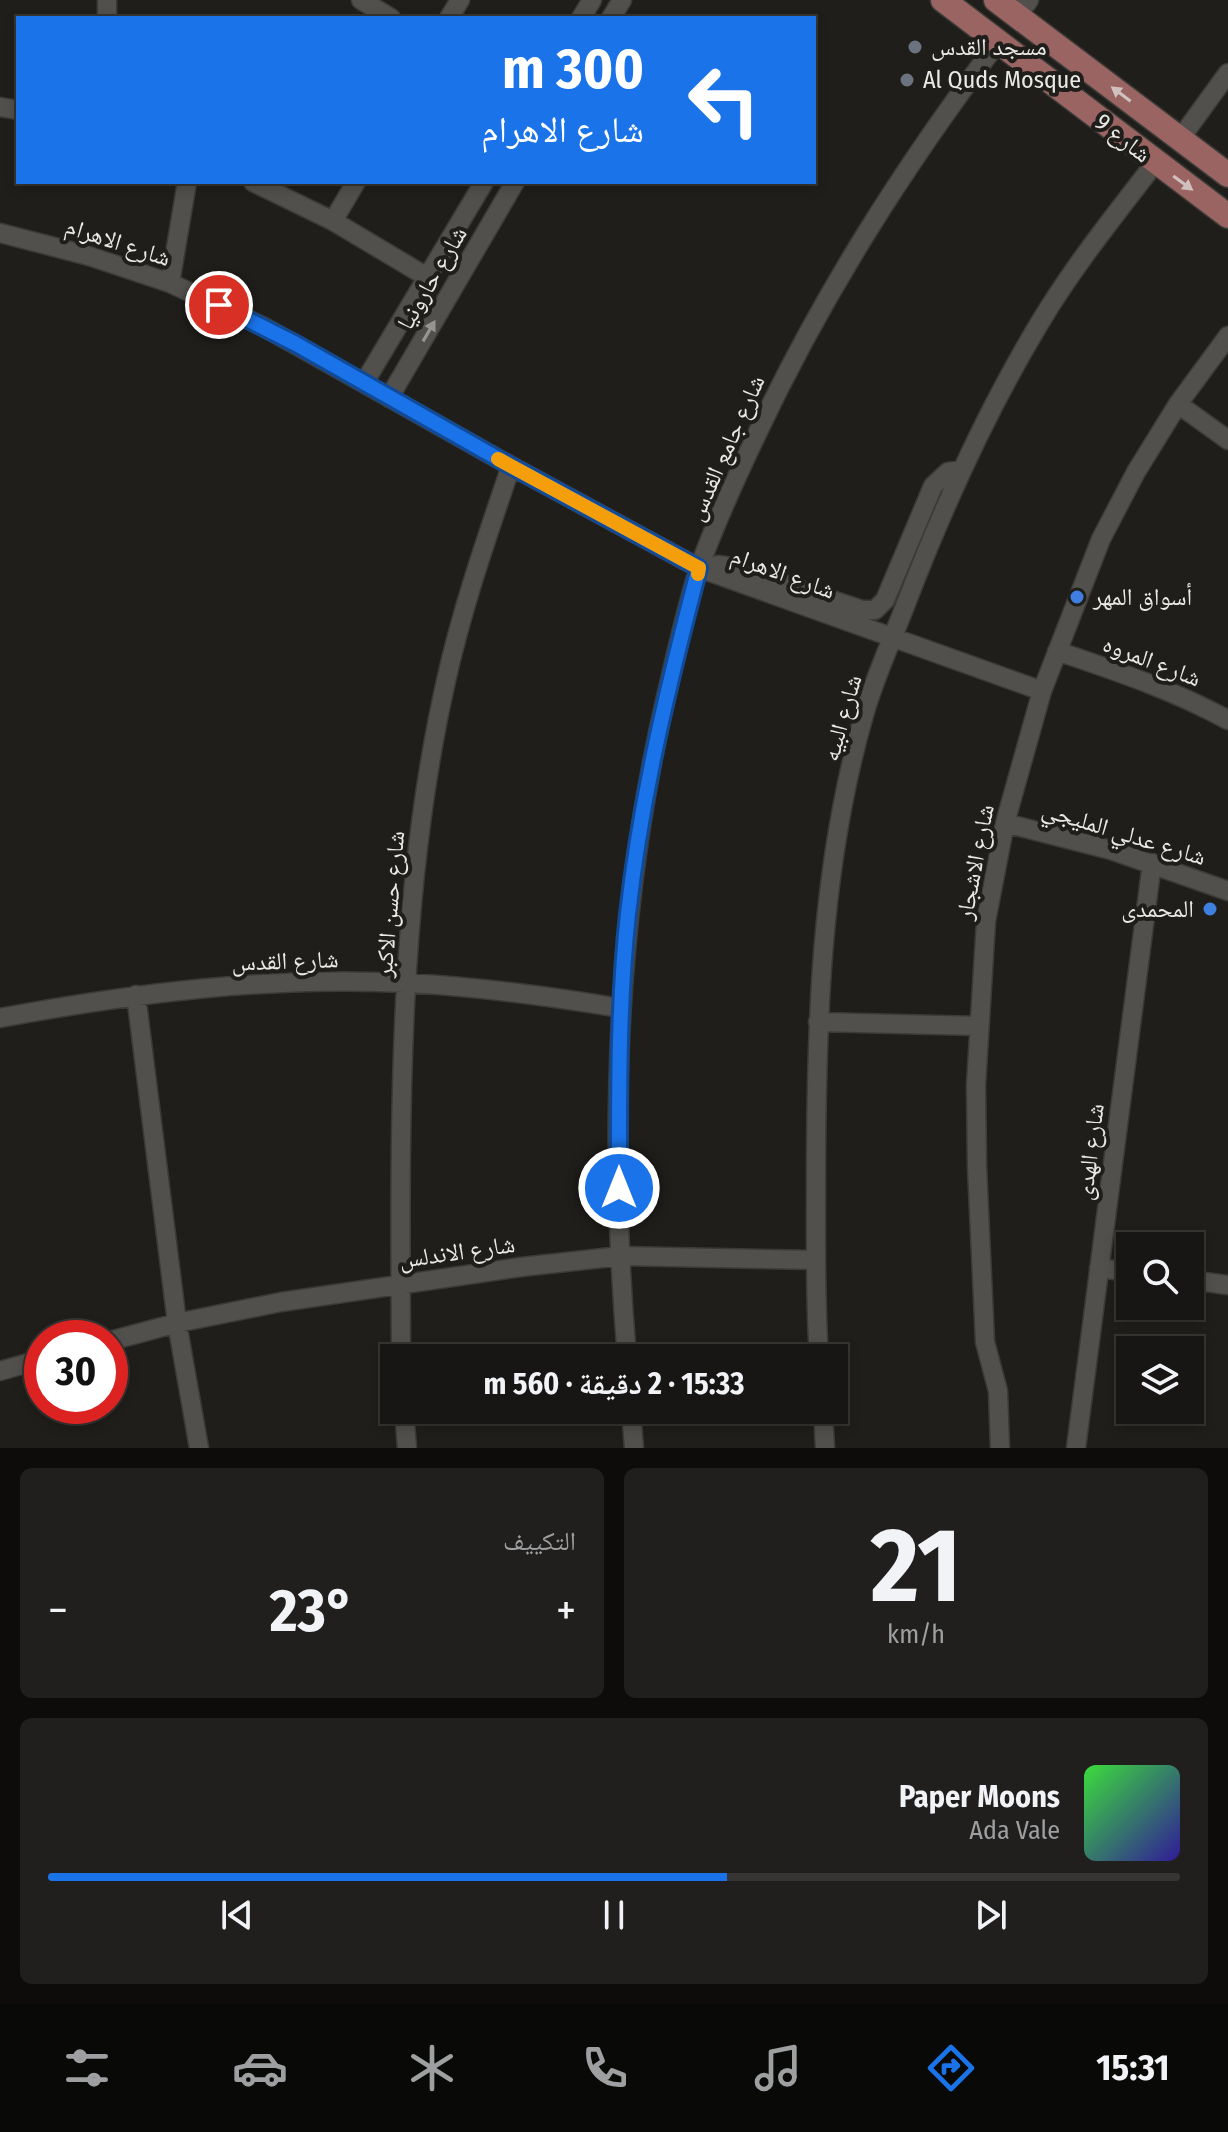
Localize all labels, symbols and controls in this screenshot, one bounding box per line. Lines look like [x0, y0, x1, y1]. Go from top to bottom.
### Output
place label: مسجد القدس [931, 33, 1047, 61]
text: 300 m [502, 36, 644, 103]
marker: مسجد القدس [906, 38, 924, 56]
icon: left [672, 48, 776, 152]
place label: Al Quds Mosque [923, 66, 1081, 94]
marker: Al Quds Mosque [898, 71, 916, 89]
one-way arrow [1111, 87, 1131, 103]
text: شارع الاهرام [481, 108, 644, 152]
street label: شارع 9 [1089, 108, 1156, 169]
one-way arrow [1172, 175, 1194, 191]
street label: شارع الاهرام [61, 212, 174, 274]
street label: شارع حارونيا [391, 221, 474, 335]
pin [185, 271, 253, 339]
icon: arrive [197, 283, 241, 327]
one-way arrow [421, 320, 435, 342]
street label: شارع جامع القدس [681, 371, 772, 526]
street label: شارع الاهرام [726, 541, 839, 607]
place label: أسواق المهر [1092, 583, 1192, 611]
marker: أسواق المهر [1068, 588, 1086, 606]
street label: شارع المروه [1099, 630, 1205, 693]
street label: شارع البيه [816, 672, 869, 765]
street label: شارع عدلي المليجي [1037, 795, 1209, 876]
street label: شارع الاشجار [950, 802, 1001, 923]
street label: شارع حسن الاكبر [370, 830, 411, 979]
place label: المحمدى [1121, 895, 1194, 923]
marker: المحمدى [1201, 900, 1219, 918]
street label: شارع القدس [231, 945, 339, 978]
street label: شارع الهدى [1070, 1102, 1111, 1202]
position arrow [577, 1146, 661, 1230]
street label: شارع الاندلس [397, 1230, 517, 1275]
map controls [1116, 1232, 1204, 1424]
button: search [1116, 1232, 1204, 1320]
speed limit sign: 30 [24, 1320, 128, 1424]
button: layers [1116, 1336, 1204, 1424]
text: 15:33 · 2 دقيقة · 560 m [484, 1366, 744, 1402]
text: 21 [871, 1504, 961, 1629]
text: التكييف [503, 1526, 576, 1557]
text: 23° [270, 1575, 354, 1647]
text: − [48, 1584, 68, 1637]
text: + [556, 1584, 576, 1637]
text: km/h [887, 1619, 945, 1650]
text: Paper Moons [899, 1779, 1060, 1815]
text: Ada Vale [969, 1815, 1060, 1846]
icon: previous [215, 1893, 259, 1937]
icon: pause [592, 1893, 636, 1937]
icon: next [969, 1893, 1013, 1937]
icon: filters [59, 2040, 115, 2096]
icon: car [232, 2040, 288, 2096]
icon: climate [404, 2040, 460, 2096]
icon: phone [577, 2040, 633, 2096]
icon: music [750, 2040, 806, 2096]
icon: directions [923, 2040, 979, 2096]
text: 15:31 [1096, 2046, 1170, 2090]

